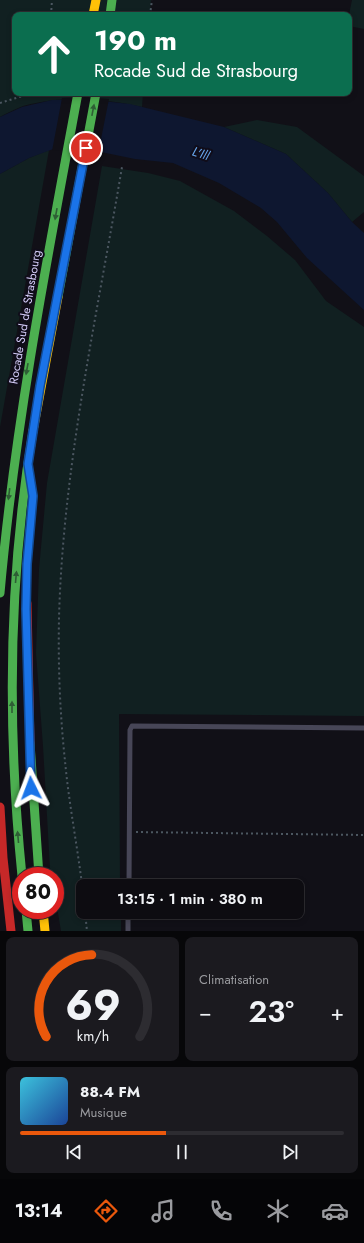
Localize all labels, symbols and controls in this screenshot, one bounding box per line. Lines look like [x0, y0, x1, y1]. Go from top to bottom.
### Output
text: 190 m [94, 20, 177, 61]
icon: ahead [28, 28, 80, 80]
text: Rocade Sud de Strasbourg [94, 58, 298, 84]
one-way arrow [90, 104, 96, 116]
pin [69, 131, 103, 165]
icon: arrive [75, 137, 97, 159]
water label: L'Ill [190, 142, 213, 166]
one-way arrow [52, 208, 58, 220]
street label: Rocade Sud de Strasbourg [4, 248, 46, 386]
one-way arrow [24, 363, 30, 375]
one-way arrow [6, 488, 13, 500]
one-way arrow [13, 571, 19, 584]
one-way arrow [9, 700, 15, 713]
position arrow [10, 767, 52, 809]
one-way arrow [15, 831, 22, 843]
speed limit sign: 80 [12, 867, 64, 919]
text: 13:15 · 1 min · 380 m [117, 888, 263, 910]
text: Climatisation [199, 970, 269, 989]
text: 69 [65, 975, 120, 1036]
text: 23° [248, 990, 294, 1033]
text: − [199, 996, 212, 1028]
text: + [330, 996, 344, 1028]
text: km/h [76, 1026, 109, 1046]
text: 88.4 FM [80, 1081, 140, 1103]
text: Musique [80, 1103, 127, 1122]
icon: previous [63, 1141, 85, 1163]
icon: pause [171, 1141, 193, 1163]
icon: next [279, 1141, 301, 1163]
icon: directions [92, 1197, 120, 1225]
icon: music [149, 1197, 177, 1225]
icon: phone [207, 1197, 235, 1225]
icon: climate [264, 1197, 292, 1225]
icon: car [321, 1197, 349, 1225]
text: 13:14 [15, 1198, 63, 1224]

